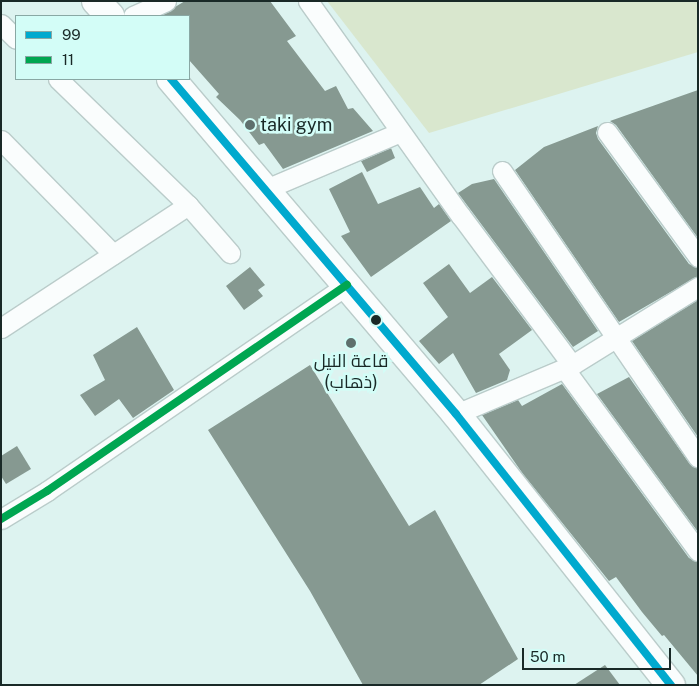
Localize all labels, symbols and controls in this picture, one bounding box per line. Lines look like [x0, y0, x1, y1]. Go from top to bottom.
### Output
legend [15, 15, 190, 80]
text: 99 [62, 26, 81, 43]
text: 11 [62, 51, 74, 68]
place label: taki gym [260, 114, 332, 136]
marker: taki gym [244, 119, 256, 131]
unlabelled marker [371, 315, 381, 325]
marker: قاعة النيل (ذهاب) [345, 337, 357, 349]
place label: قاعة النيل (ذهاب) [314, 351, 388, 394]
scale bar [524, 638, 673, 670]
text: 50 m [530, 648, 565, 665]

